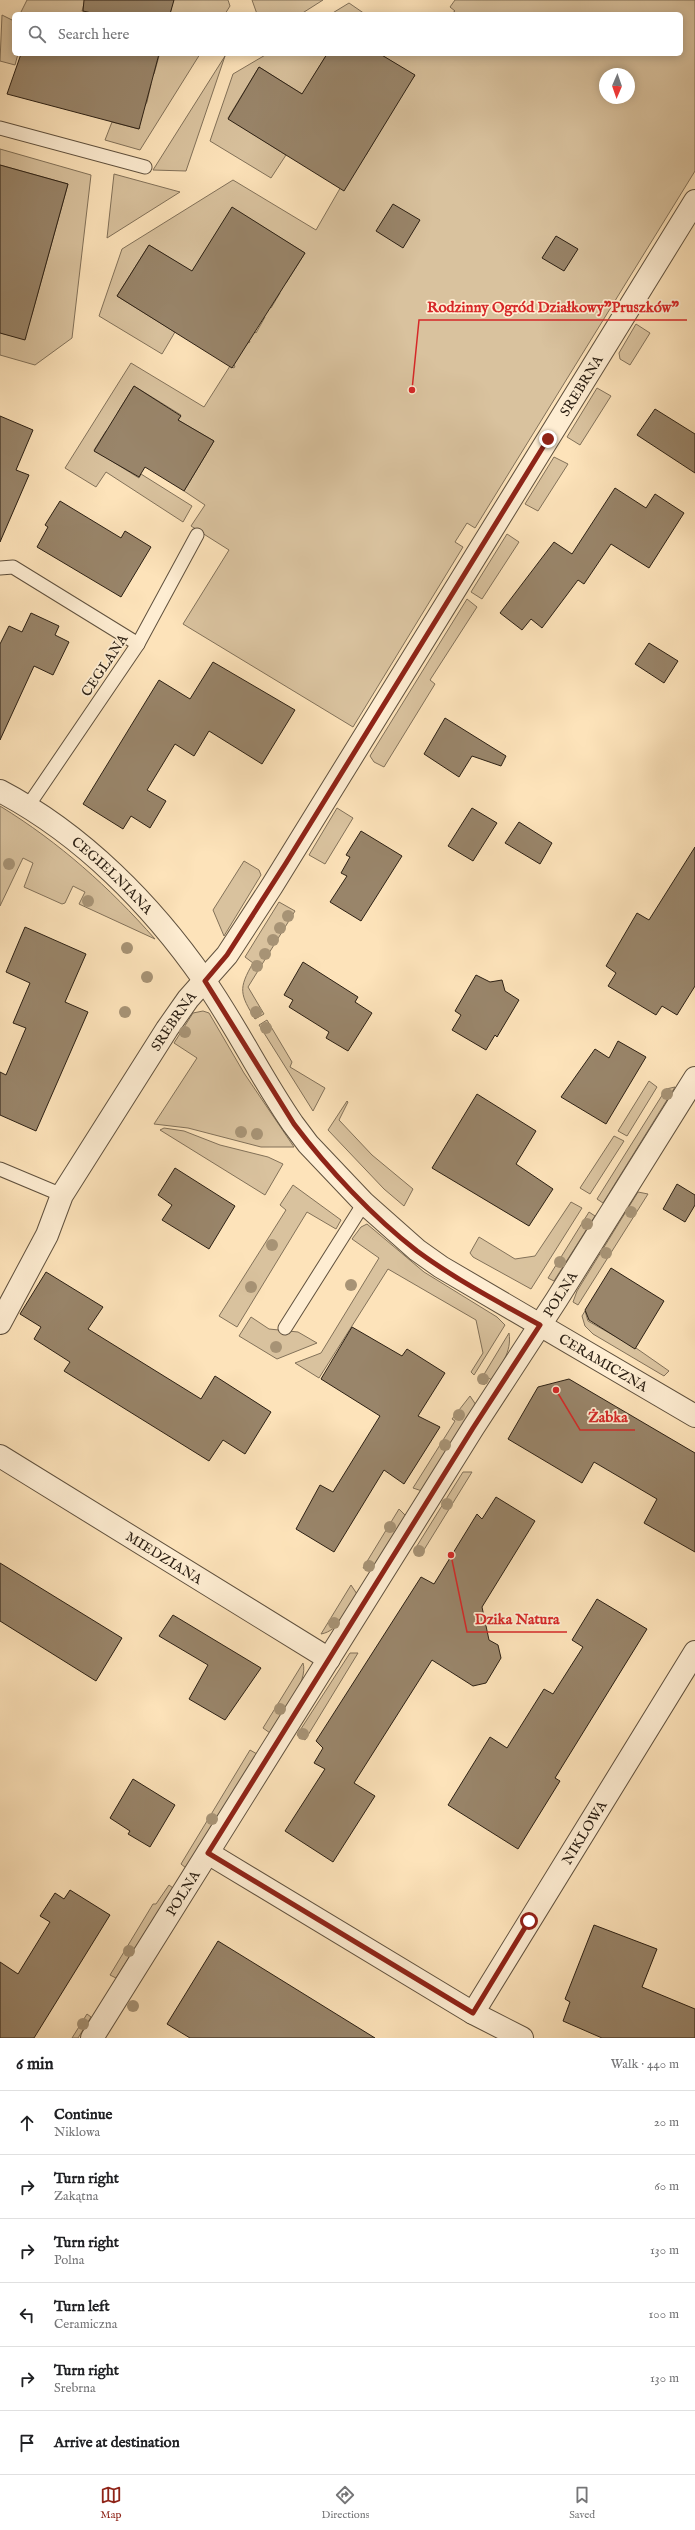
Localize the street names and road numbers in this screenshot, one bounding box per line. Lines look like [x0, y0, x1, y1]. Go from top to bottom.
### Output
street label: SREBRNA [556, 352, 608, 420]
street label: CEGLANA [77, 630, 133, 700]
street label: CEGIELNIANA [68, 833, 157, 919]
street label: SREBRNA [147, 988, 201, 1055]
street label: POLNA [540, 1268, 582, 1321]
street label: CERAMICZNA [555, 1330, 651, 1397]
street label: MIEDZIANA [122, 1528, 206, 1589]
street label: NIKLOWA [558, 1797, 612, 1868]
street label: POLNA [162, 1867, 205, 1920]

